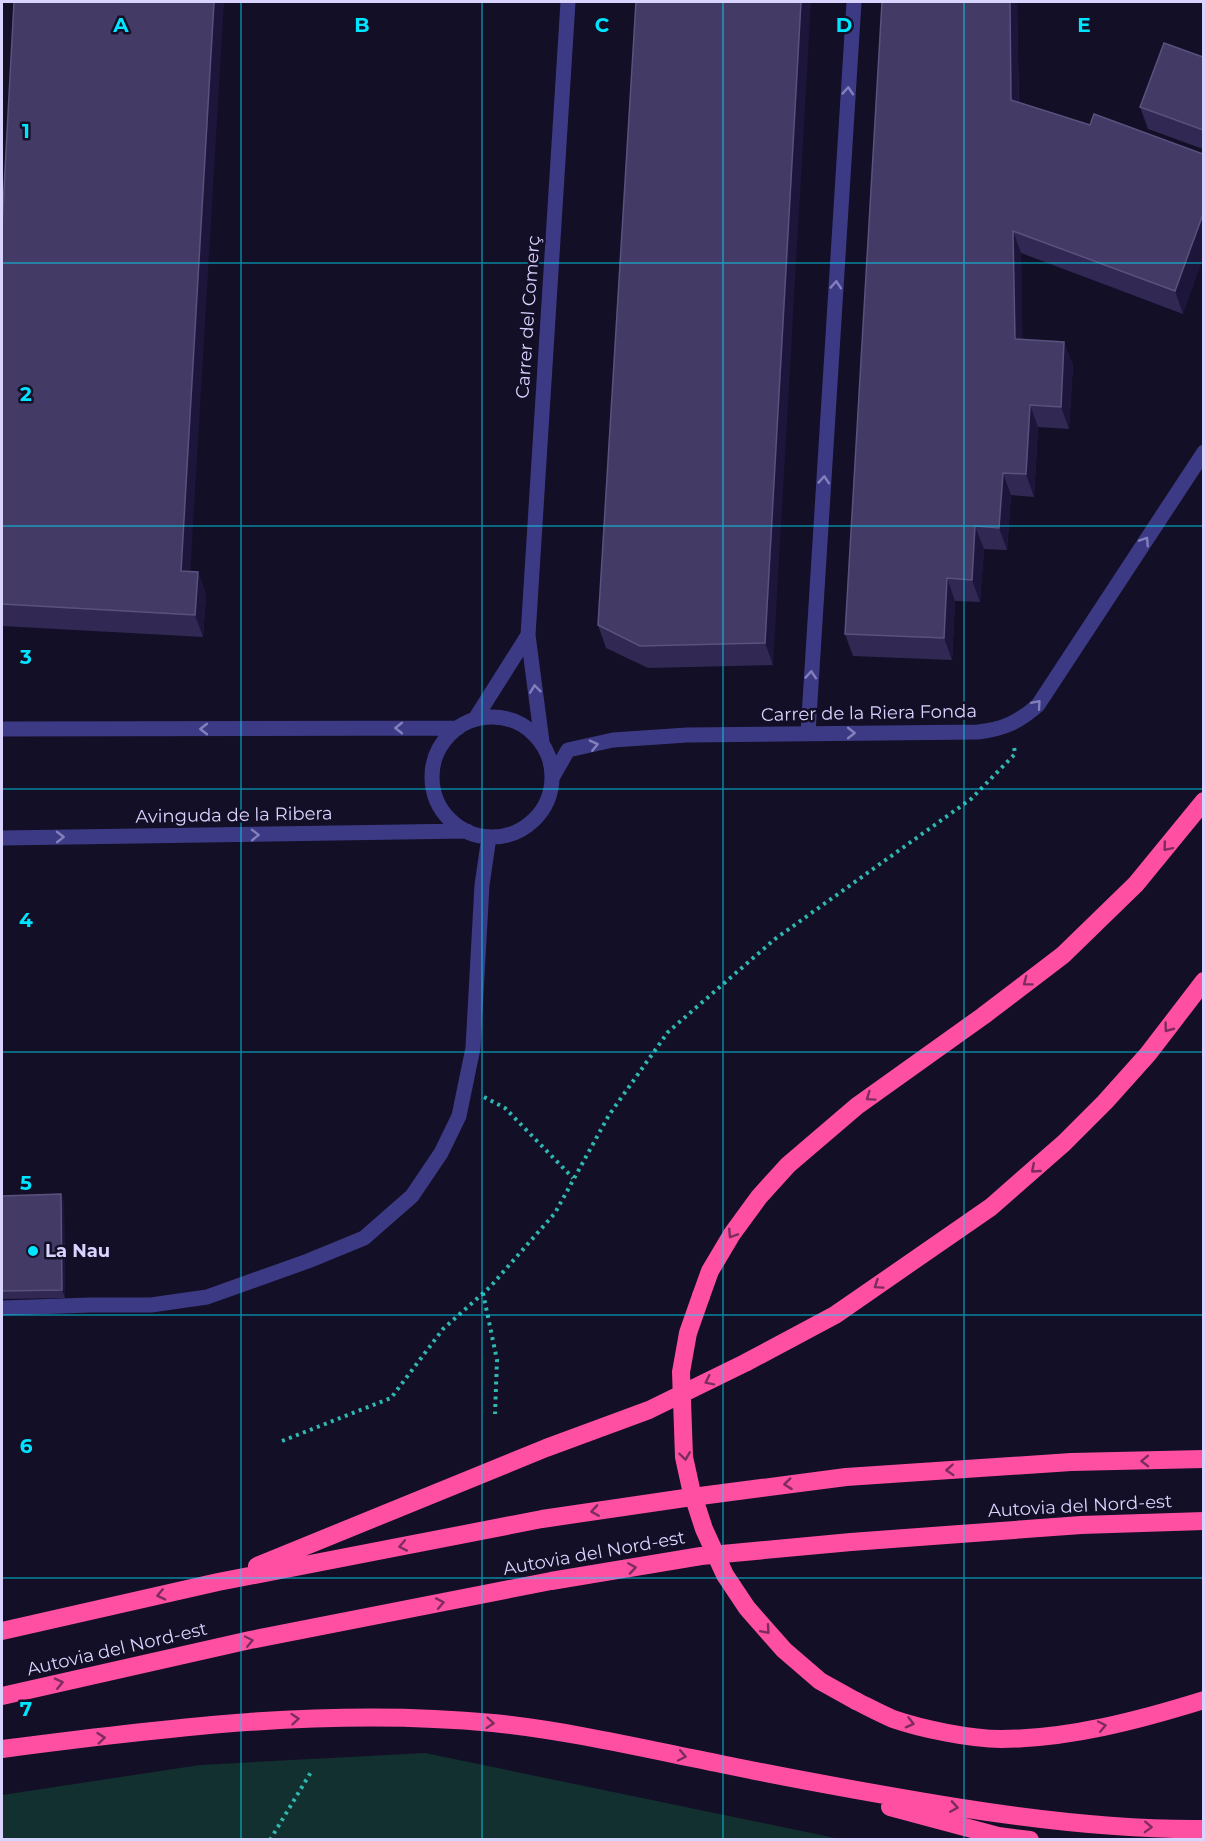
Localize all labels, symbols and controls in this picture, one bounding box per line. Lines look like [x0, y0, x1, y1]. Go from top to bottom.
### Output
text: A [112, 13, 129, 37]
text: B [354, 13, 370, 37]
text: C [595, 13, 610, 37]
text: D [836, 13, 852, 37]
text: E [1077, 13, 1091, 37]
one-way arrow [841, 86, 854, 95]
text: 1 [22, 119, 30, 143]
street label: Carrer del Comerç [511, 235, 545, 399]
one-way arrow [829, 281, 842, 290]
text: 2 [20, 382, 32, 406]
one-way arrow [817, 476, 830, 485]
one-way arrow [1138, 537, 1149, 548]
text: 3 [19, 645, 32, 669]
one-way arrow [805, 670, 818, 679]
one-way arrow [529, 684, 542, 693]
street label: Carrer de la Riera Fonda [761, 700, 977, 726]
one-way arrow [1030, 700, 1041, 711]
one-way arrow [395, 722, 404, 734]
one-way arrow [200, 723, 209, 735]
one-way arrow [847, 727, 856, 739]
one-way arrow [588, 739, 598, 752]
street label: Avinguda de la Ribera [135, 802, 333, 828]
one-way arrow [250, 828, 259, 841]
one-way arrow [55, 831, 64, 844]
one-way arrow [1163, 840, 1174, 851]
text: 4 [19, 908, 33, 932]
one-way arrow [1023, 975, 1034, 986]
one-way arrow [1165, 1021, 1176, 1032]
one-way arrow [865, 1090, 876, 1101]
one-way arrow [1031, 1162, 1041, 1173]
text: 5 [20, 1171, 32, 1195]
one-way arrow [728, 1228, 740, 1238]
place label: La Nau [45, 1240, 110, 1262]
marker: La Nau [26, 1244, 40, 1258]
one-way arrow [874, 1278, 885, 1289]
one-way arrow [704, 1373, 715, 1385]
text: 6 [20, 1434, 33, 1458]
one-way arrow [678, 1452, 690, 1461]
one-way arrow [1141, 1455, 1150, 1467]
one-way arrow [946, 1464, 955, 1477]
one-way arrow [784, 1478, 793, 1490]
street label: Autovia del Nord-est [987, 1490, 1173, 1522]
one-way arrow [590, 1505, 600, 1517]
street label: Autovia del Nord-est [501, 1526, 687, 1580]
one-way arrow [399, 1539, 409, 1552]
one-way arrow [627, 1562, 637, 1574]
one-way arrow [156, 1587, 166, 1600]
one-way arrow [435, 1597, 445, 1610]
street label: Autovia del Nord-est [25, 1618, 209, 1680]
one-way arrow [759, 1624, 770, 1634]
one-way arrow [244, 1635, 254, 1648]
one-way arrow [53, 1677, 63, 1690]
text: 7 [20, 1697, 32, 1721]
one-way arrow [291, 1713, 300, 1726]
one-way arrow [905, 1715, 915, 1728]
one-way arrow [486, 1716, 495, 1729]
one-way arrow [1097, 1720, 1107, 1733]
one-way arrow [97, 1732, 106, 1744]
one-way arrow [677, 1749, 687, 1762]
one-way arrow [950, 1800, 959, 1812]
one-way arrow [1143, 1820, 1152, 1833]

